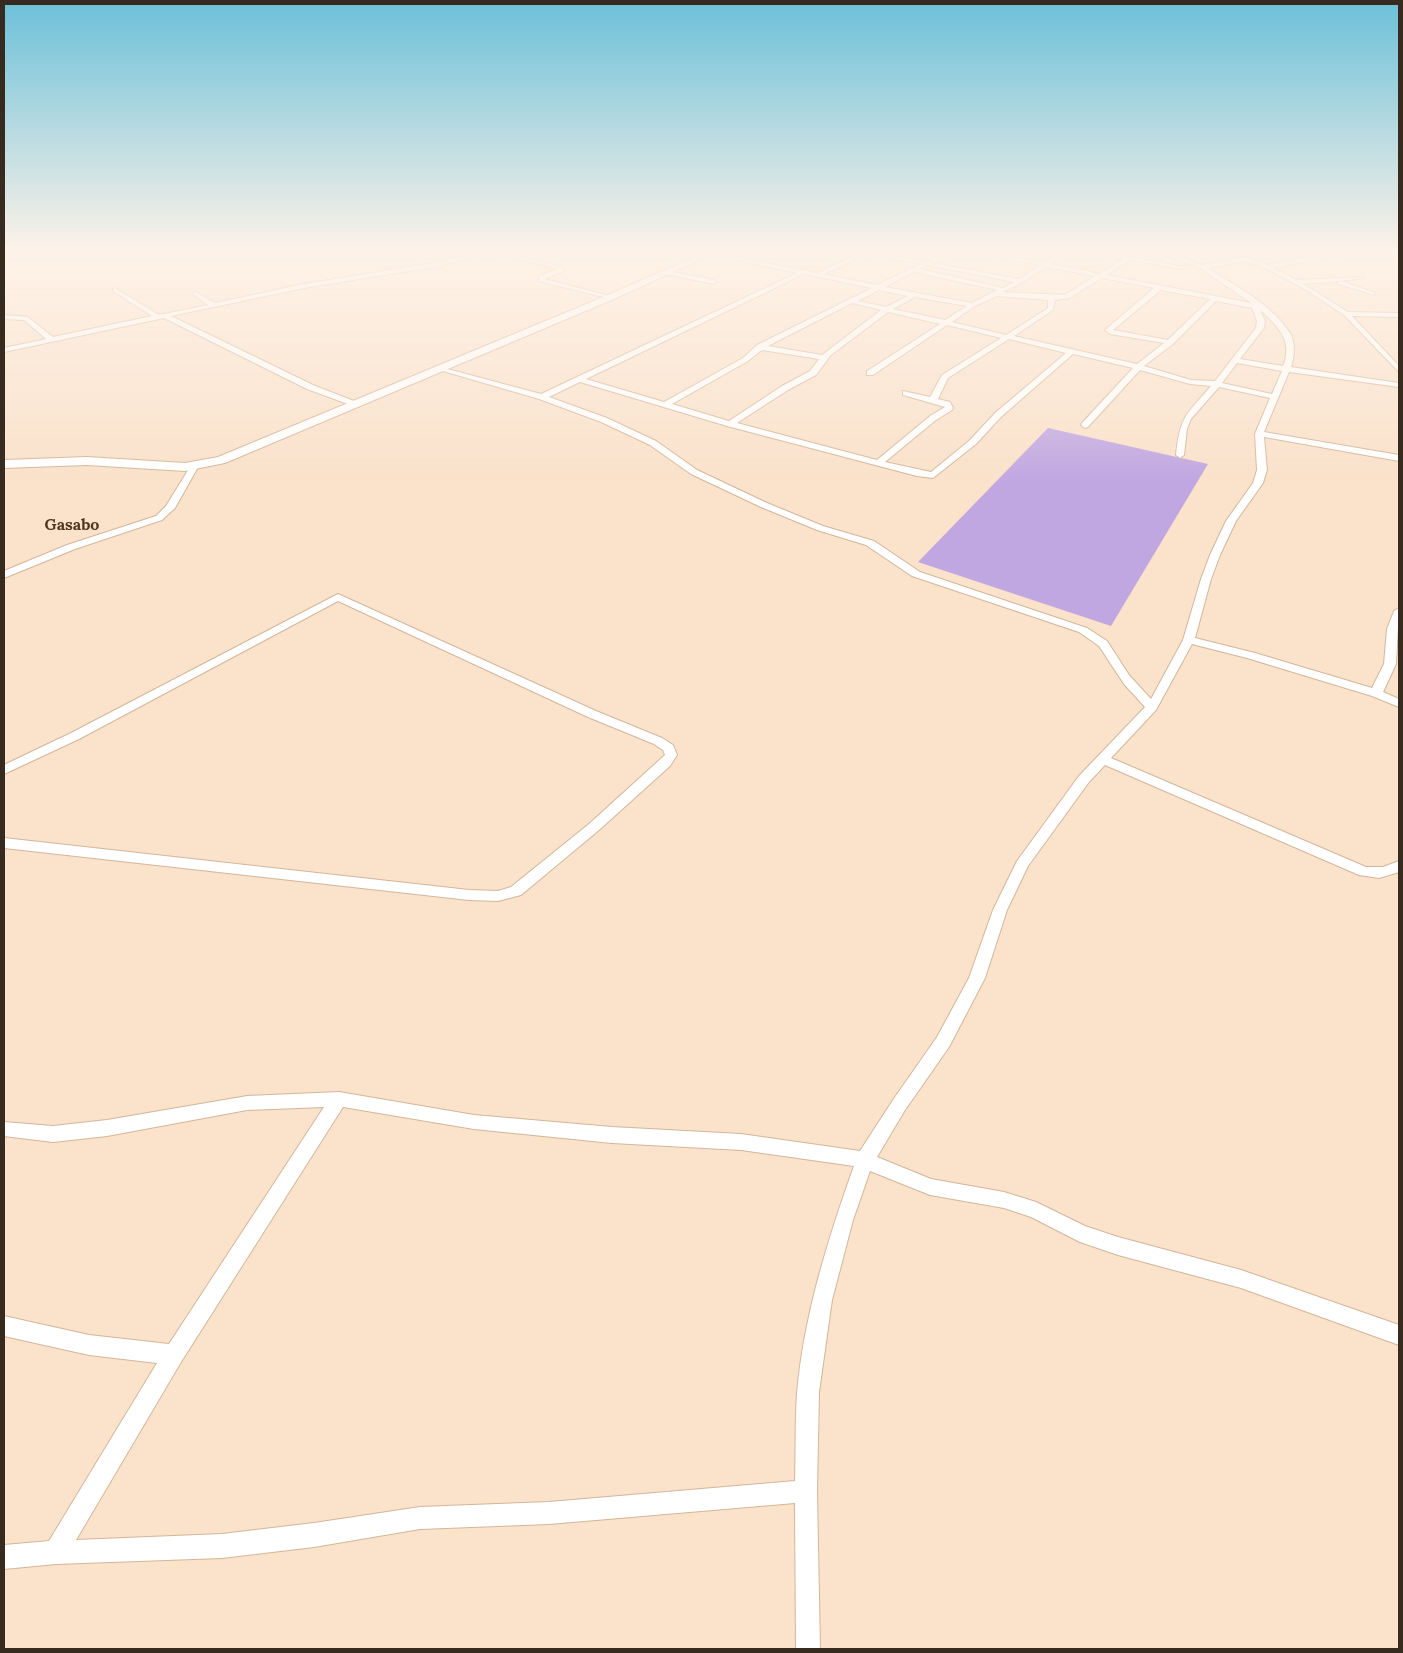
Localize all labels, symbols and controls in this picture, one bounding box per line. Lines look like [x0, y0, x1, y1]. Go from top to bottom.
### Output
district label: Gasabo [45, 515, 99, 535]

